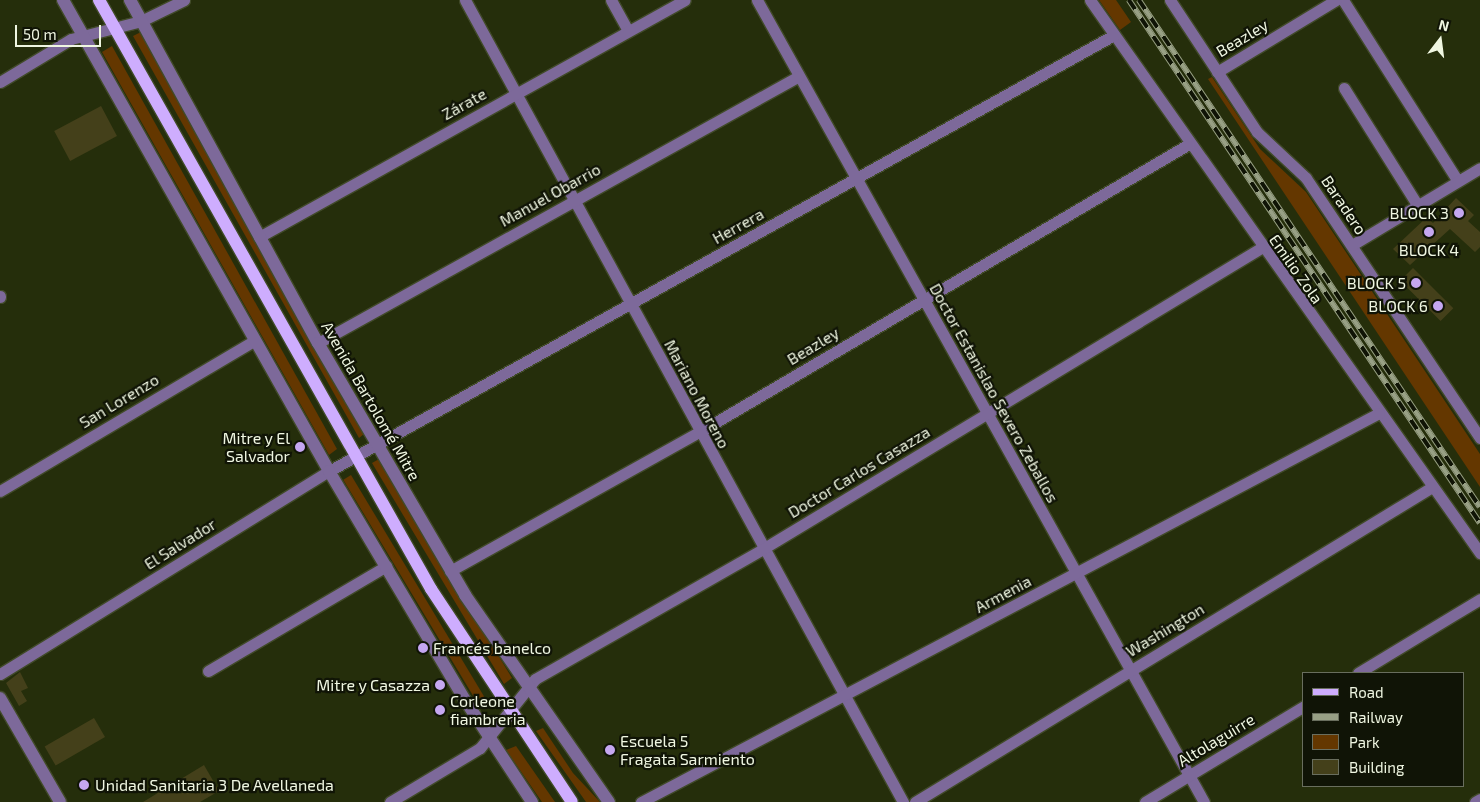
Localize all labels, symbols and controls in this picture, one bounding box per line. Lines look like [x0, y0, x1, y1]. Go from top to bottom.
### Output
scale bar [18, 15, 104, 47]
street label: Beazley [1213, 15, 1271, 61]
north arrow [1415, 15, 1465, 65]
text: N [1437, 16, 1451, 35]
text: 50 m [23, 25, 57, 43]
street label: Zárate [438, 84, 490, 124]
street label: Manuel Obarrio [496, 159, 604, 231]
street label: Baradero [1317, 172, 1371, 238]
place label: BLOCK 3 [1389, 203, 1449, 223]
street label: Herrera [709, 204, 767, 248]
marker: BLOCK 3 [1453, 207, 1465, 219]
marker: BLOCK 4 [1423, 226, 1435, 238]
street label: Emilio Zola [1265, 231, 1327, 307]
place label: BLOCK 4 [1399, 240, 1459, 260]
place label: BLOCK 5 [1347, 273, 1406, 293]
marker: BLOCK 5 [1410, 277, 1422, 289]
street label: Doctor Estanislao Severo Zeballos [926, 280, 1062, 506]
place label: BLOCK 6 [1368, 296, 1428, 316]
marker: BLOCK 6 [1432, 300, 1444, 312]
street label: Avenida Bartolomé Mitre [318, 318, 424, 484]
street label: Beazley [784, 323, 842, 369]
street label: Mariano Moreno [660, 336, 734, 452]
street label: San Lorenzo [76, 370, 162, 432]
street label: Doctor Carlos Casazza [784, 422, 934, 522]
place label: Mitre y El Salvador [222, 428, 290, 466]
marker: Mitre y El Salvador [294, 441, 306, 453]
street label: El Salvador [140, 514, 220, 574]
street label: Armenia [972, 571, 1034, 617]
street label: Washington [1122, 599, 1208, 661]
place label: Francés banelco [433, 638, 551, 658]
marker: Francés banelco [417, 642, 429, 654]
legend [1302, 672, 1465, 787]
place label: Mitre y Casazza [316, 675, 430, 695]
marker: Mitre y Casazza [434, 679, 446, 691]
text: Road [1349, 683, 1384, 701]
place label: Corleone fiambreria [450, 691, 526, 729]
marker: Corleone fiambreria [434, 704, 446, 716]
text: Railway [1349, 708, 1403, 726]
street label: Altolaguirre [1174, 709, 1258, 771]
place label: Escuela 5 Fragata Sarmiento [620, 731, 755, 769]
text: Park [1349, 733, 1380, 751]
marker: Escuela 5 Fragata Sarmiento [604, 744, 616, 756]
text: Building [1349, 758, 1404, 776]
place label: Unidad Sanitaria 3 De Avellaneda [95, 775, 334, 795]
marker: Unidad Sanitaria 3 De Avellaneda [77, 778, 91, 792]

